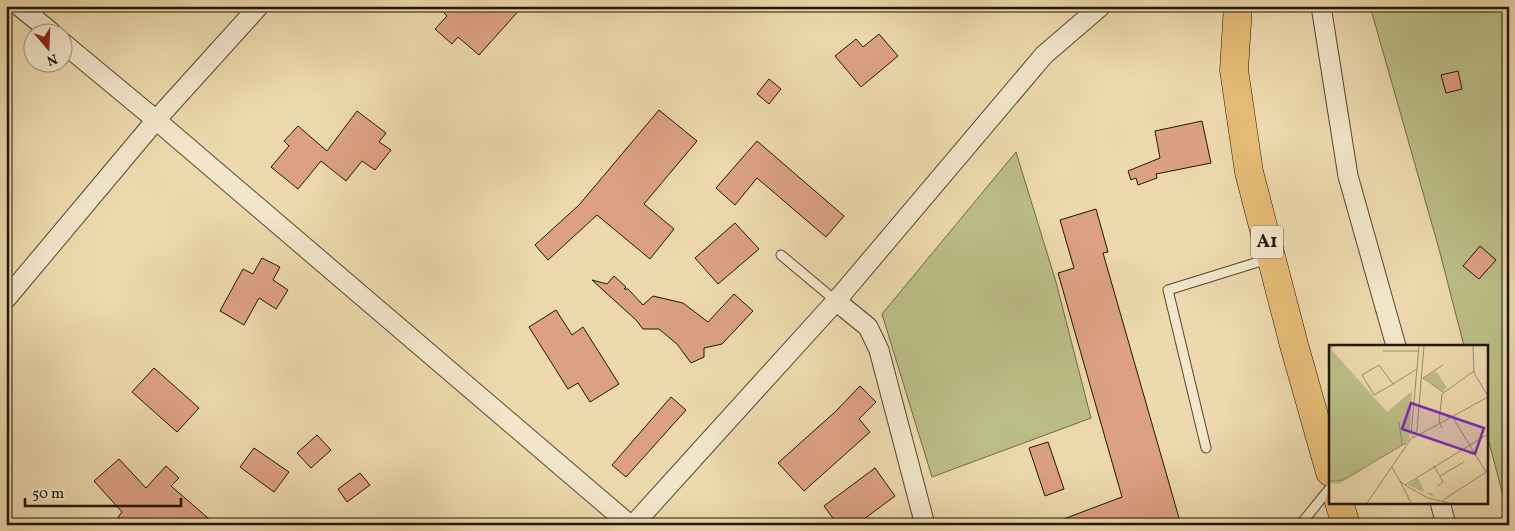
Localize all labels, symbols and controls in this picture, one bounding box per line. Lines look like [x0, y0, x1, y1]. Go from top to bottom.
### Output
north arrow [22, 22, 72, 72]
text: N [44, 48, 60, 70]
road number: A1 [1251, 226, 1283, 258]
inset map [1329, 345, 1488, 504]
scale bar [25, 476, 181, 508]
text: 50 m [32, 484, 64, 505]

